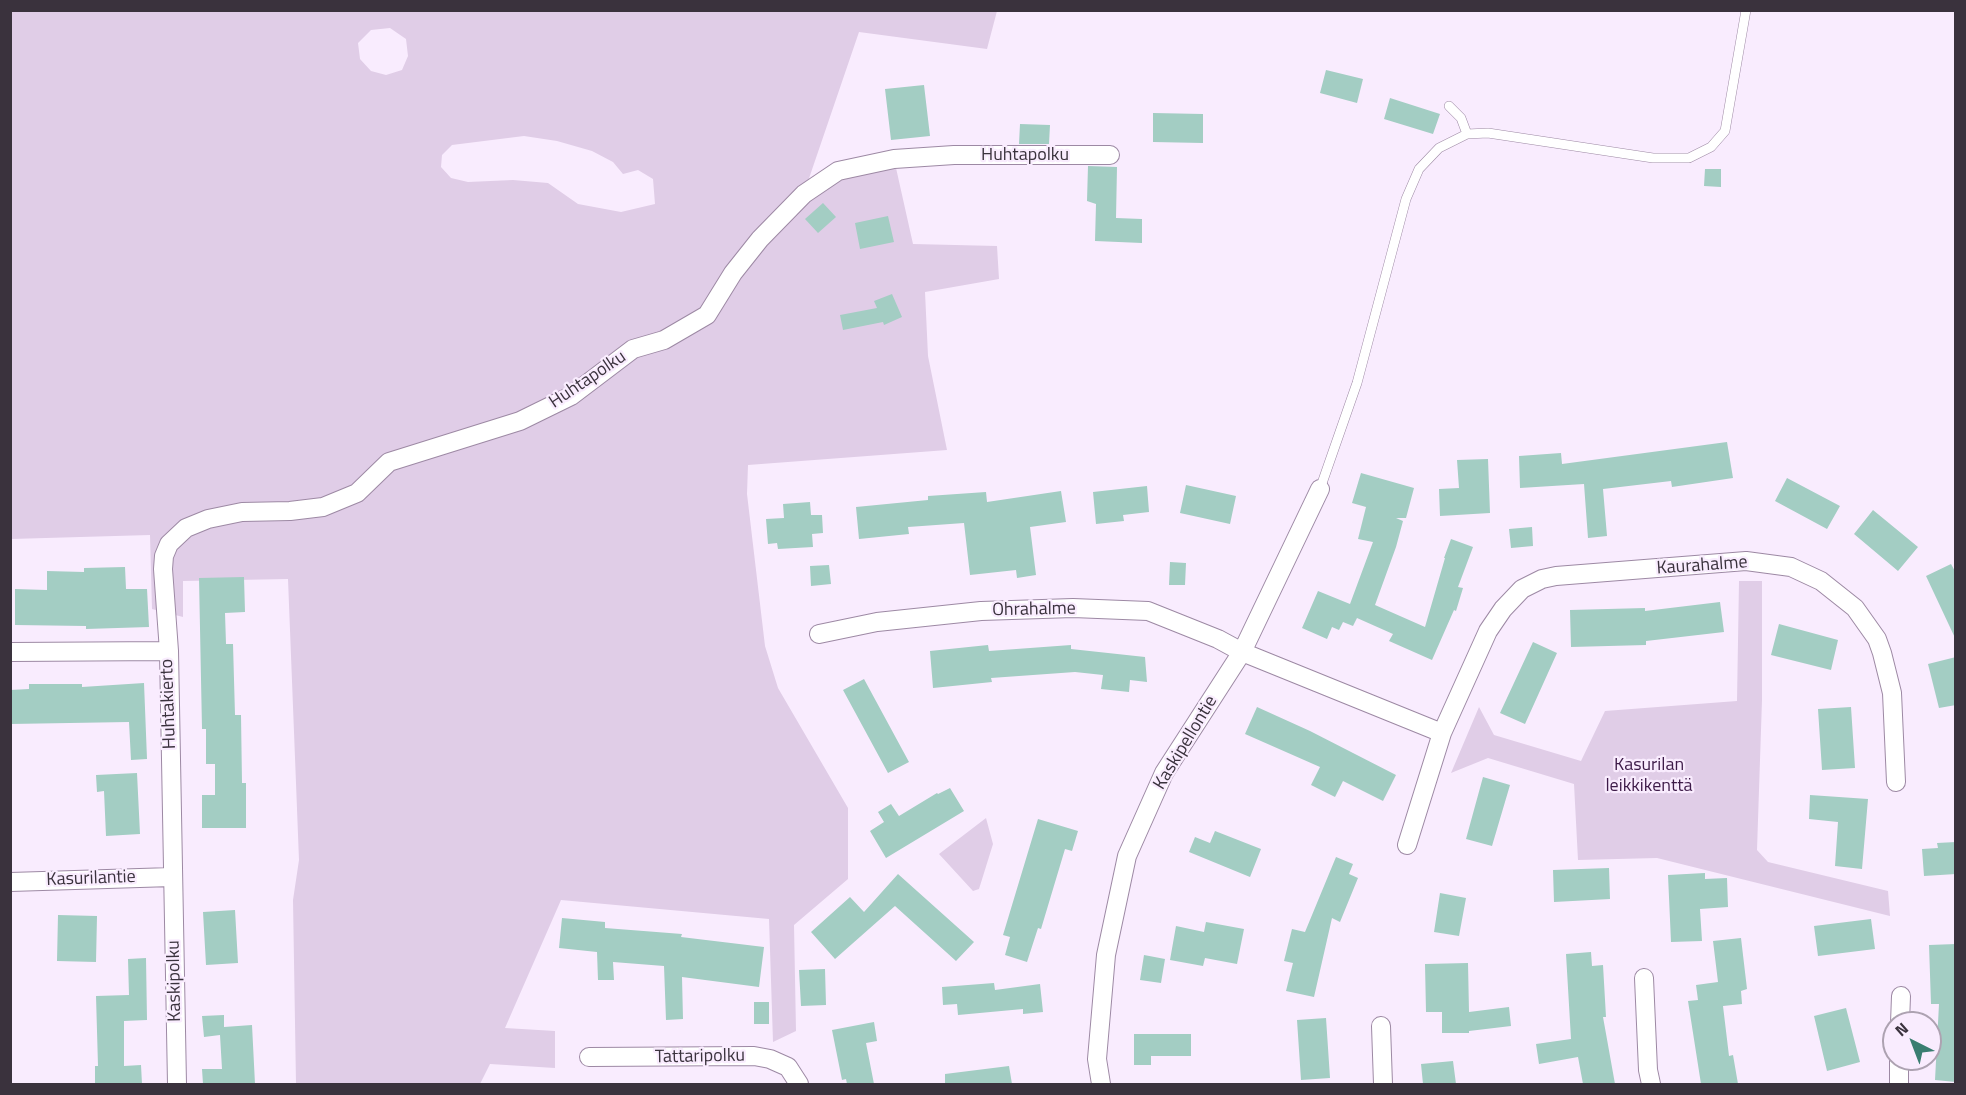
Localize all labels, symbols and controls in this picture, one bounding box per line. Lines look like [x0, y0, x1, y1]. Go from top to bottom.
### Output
street label: Huhtapolku [981, 145, 1069, 167]
street label: Huhtapolku [545, 346, 631, 414]
street label: Kaurahalme [1656, 552, 1748, 580]
street label: Ohrahalme [992, 598, 1076, 622]
street label: Huhtakierto [157, 658, 181, 750]
street label: Kaskipellontie [1150, 692, 1222, 794]
park label: Kasurilan leikkikenttä [1605, 755, 1693, 798]
street label: Kasurilantie [46, 867, 136, 891]
street label: Kaskipolku [163, 940, 187, 1022]
north arrow [1882, 1011, 1942, 1071]
text: N [1889, 1016, 1913, 1042]
street label: Tattaripolku [655, 1045, 745, 1069]

